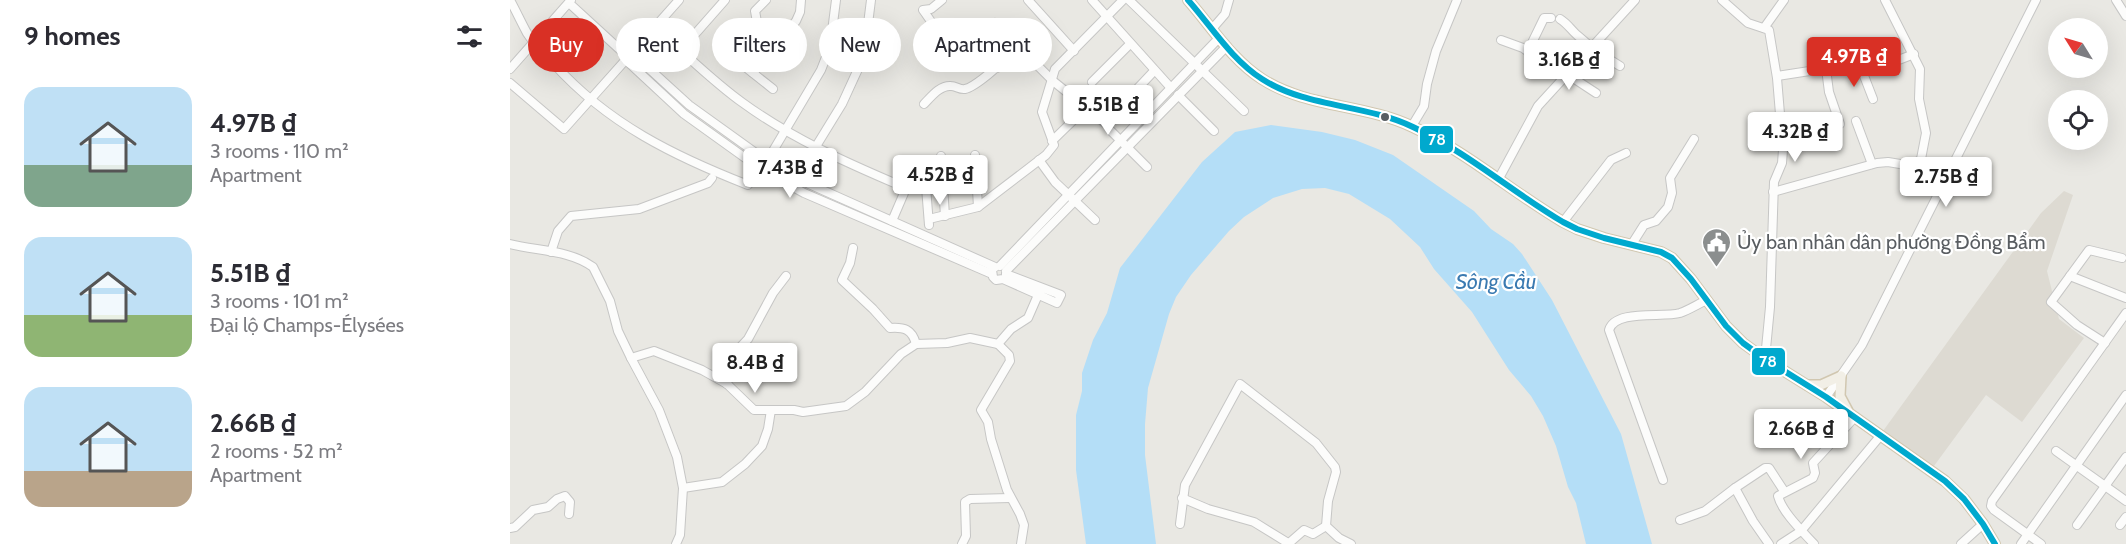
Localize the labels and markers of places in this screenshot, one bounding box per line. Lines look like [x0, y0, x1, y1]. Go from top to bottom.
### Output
pin: 4.97B ₫ [1799, 37, 1909, 88]
pin: 3.16B ₫ [1514, 40, 1624, 91]
pin: 5.51B ₫ [1053, 85, 1163, 136]
unlabelled marker [1379, 111, 1391, 123]
pin: 4.32B ₫ [1740, 112, 1850, 163]
pin: 7.43B ₫ [735, 148, 845, 199]
pin: 4.52B ₫ [885, 155, 995, 206]
pin: 2.75B ₫ [1891, 157, 2001, 208]
public building icon: Ủy ban nhân dân phường Đồng Bẩm [1700, 226, 1732, 268]
place label: Ủy ban nhân dân phường Đồng Bẩm [1737, 230, 2045, 254]
pin: 8.4B ₫ [706, 343, 804, 394]
pin: 2.66B ₫ [1746, 409, 1856, 460]

